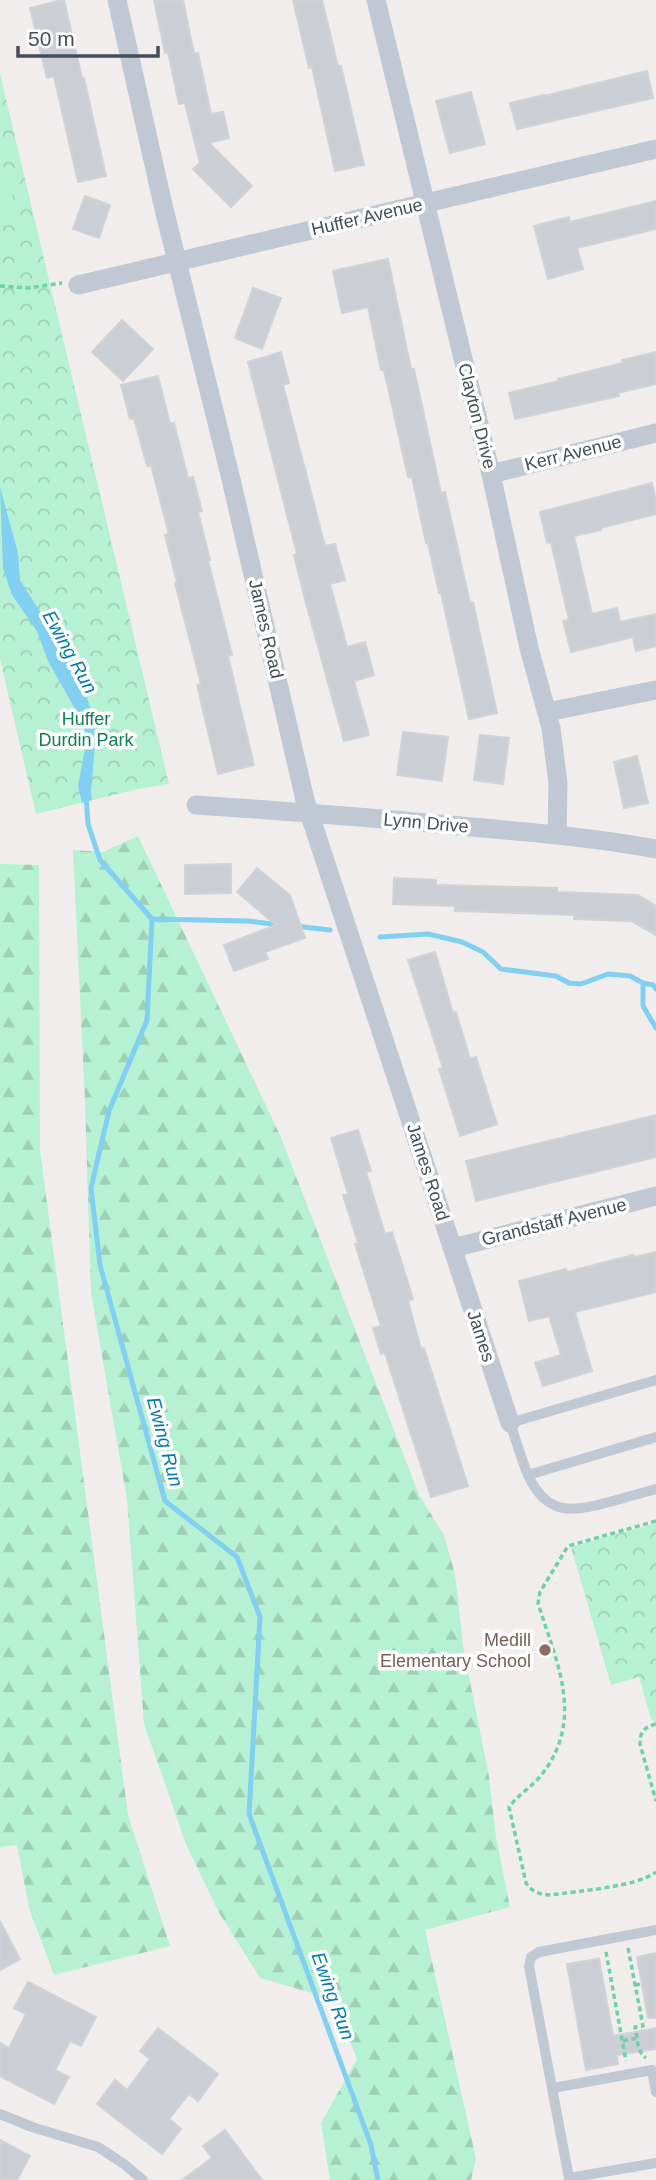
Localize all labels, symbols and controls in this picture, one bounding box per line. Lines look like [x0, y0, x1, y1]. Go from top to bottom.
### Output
scale bar [18, 14, 158, 58]
text: 50 m [28, 27, 75, 50]
street label: Huffer Avenue [309, 194, 425, 240]
street label: Clayton Drive [454, 361, 500, 471]
street label: Kerr Avenue [523, 431, 623, 475]
street label: James Road [245, 578, 287, 680]
water label: Ewing Run [39, 607, 101, 697]
park label: Huffer Durdin Park [38, 709, 135, 750]
street label: Lynn Drive [383, 809, 469, 837]
street label: James Road [403, 1121, 453, 1223]
street label: Grandstaff Avenue [480, 1194, 628, 1250]
street label: James [463, 1308, 499, 1364]
water label: Ewing Run [143, 1395, 187, 1489]
place label: Medill Elementary School [380, 1630, 531, 1671]
marker: Medill Elementary School [537, 1642, 553, 1658]
water label: Ewing Run [307, 1949, 359, 2043]

